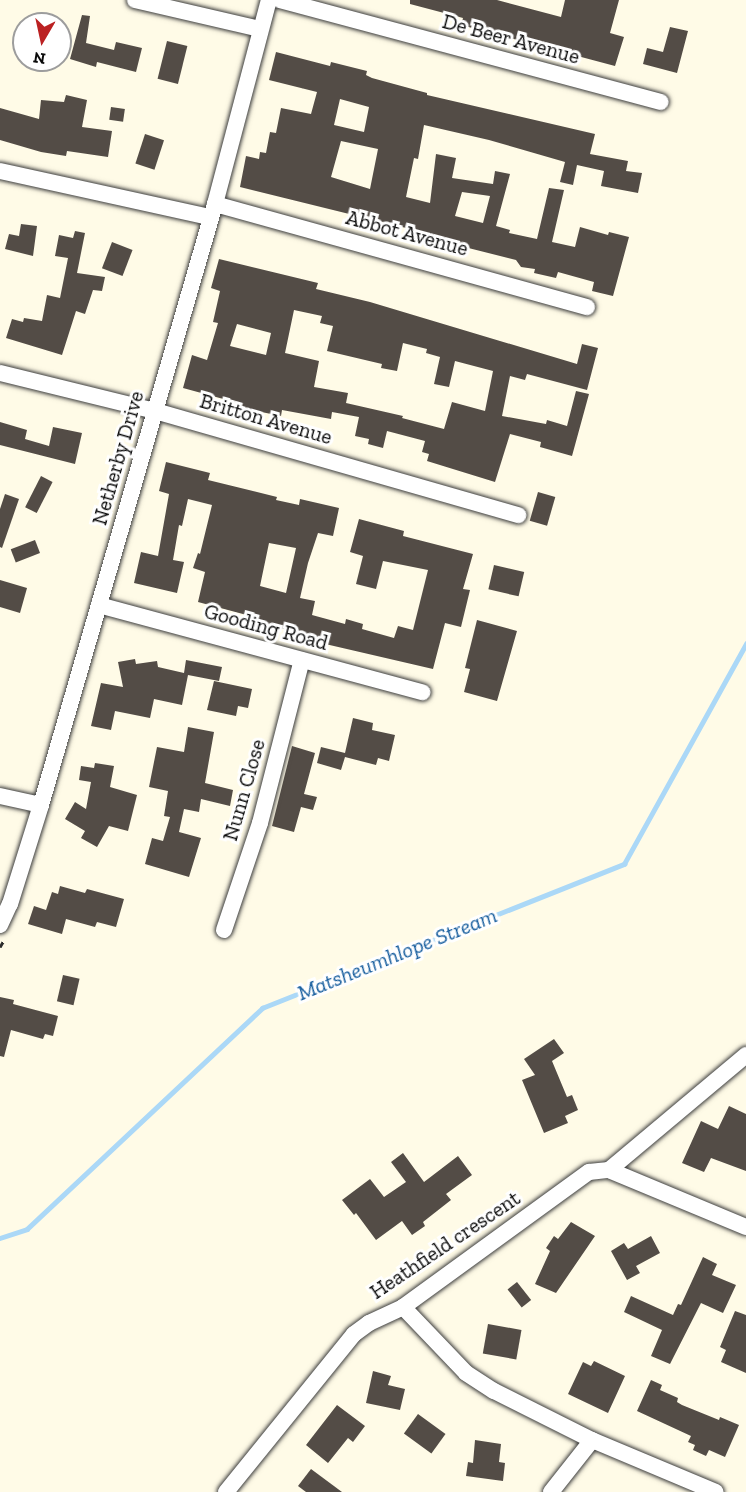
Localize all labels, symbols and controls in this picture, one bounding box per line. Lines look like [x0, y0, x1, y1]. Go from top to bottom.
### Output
street label: De Beer Avenue [439, 8, 583, 70]
north arrow [12, 12, 72, 72]
text: N [32, 48, 47, 69]
street label: Abbot Avenue [343, 205, 471, 261]
street label: Netherby Drive [87, 388, 149, 528]
street label: Britton Avenue [197, 388, 335, 450]
street label: Gooding Road [201, 598, 331, 656]
street label: Nunn Close [217, 736, 271, 844]
water label: Matsheumhlope Stream [293, 902, 501, 1006]
street label: Heathfield crescent [365, 1185, 525, 1305]

